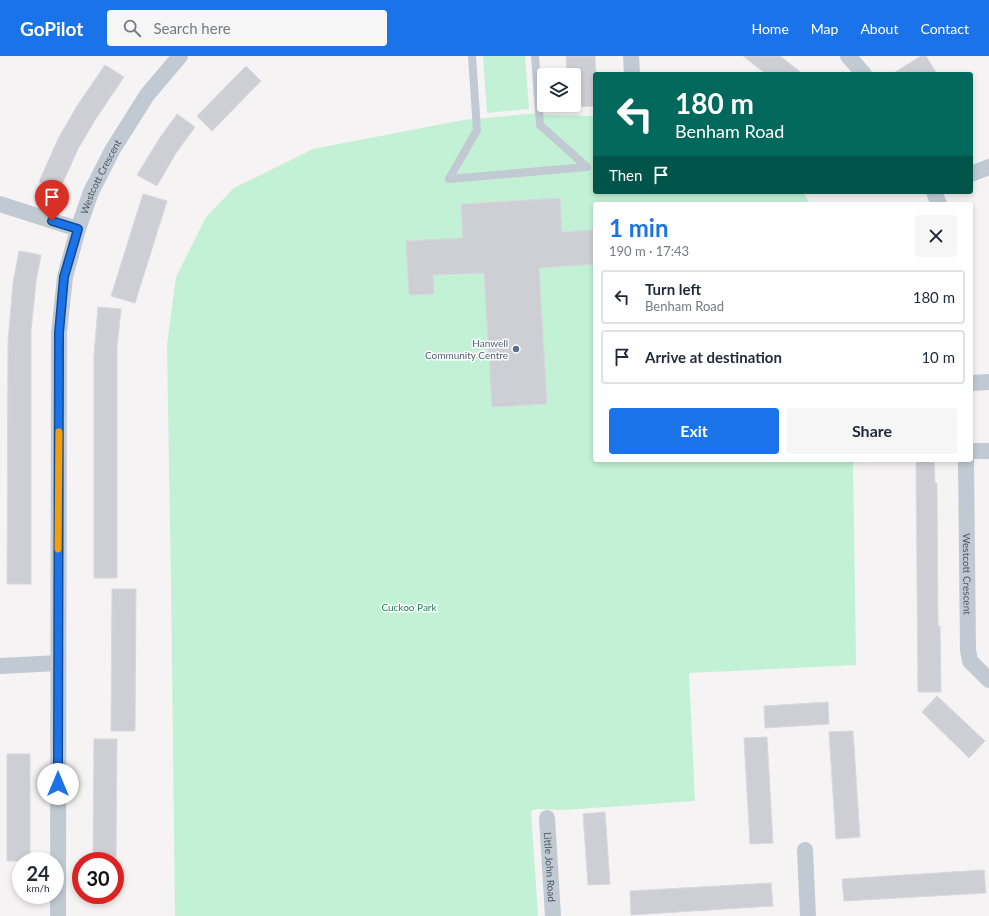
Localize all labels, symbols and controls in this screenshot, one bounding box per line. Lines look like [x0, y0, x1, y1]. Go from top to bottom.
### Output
search box [107, 10, 387, 46]
text: GoPilot [20, 17, 83, 40]
icon: search [121, 17, 143, 39]
text: Search here [153, 19, 231, 37]
text: Home [751, 20, 789, 37]
text: Map [811, 20, 838, 37]
text: About [860, 20, 898, 37]
text: Contact [920, 20, 969, 37]
map controls [537, 68, 581, 112]
button: layers [537, 68, 581, 112]
text: 180 m [675, 86, 754, 120]
icon: left [609, 88, 661, 140]
text: Benham Road [675, 120, 784, 142]
street label: Westcott Crescent [78, 137, 124, 216]
icon: arrive [650, 164, 672, 186]
text: Then [609, 166, 642, 184]
pin [35, 180, 69, 221]
icon: arrive [41, 186, 63, 208]
text: 1 min [609, 213, 669, 242]
button: close [915, 215, 957, 257]
text: 190 m · 17:43 [609, 243, 689, 259]
text: Turn left [645, 280, 701, 298]
icon: left [611, 286, 633, 308]
text: 180 m [913, 288, 955, 306]
text: Benham Road [645, 298, 724, 314]
place label: Hanwell Community Centre [425, 337, 508, 361]
marker: Hanwell Community Centre [511, 344, 521, 354]
icon: arrive [611, 346, 633, 368]
text: Arrive at destination [645, 348, 782, 366]
text: 10 m [921, 348, 955, 366]
button: Exit [609, 408, 779, 454]
button: Share [787, 408, 957, 454]
street label: Westcott Crescent [961, 533, 974, 615]
park label: Cuckoo Park [381, 601, 438, 613]
position arrow [37, 763, 79, 805]
street label: Little John Road [542, 832, 558, 902]
speed limit sign: 30 [72, 852, 124, 904]
text: 24 [26, 861, 50, 885]
text: km/h [26, 882, 50, 894]

